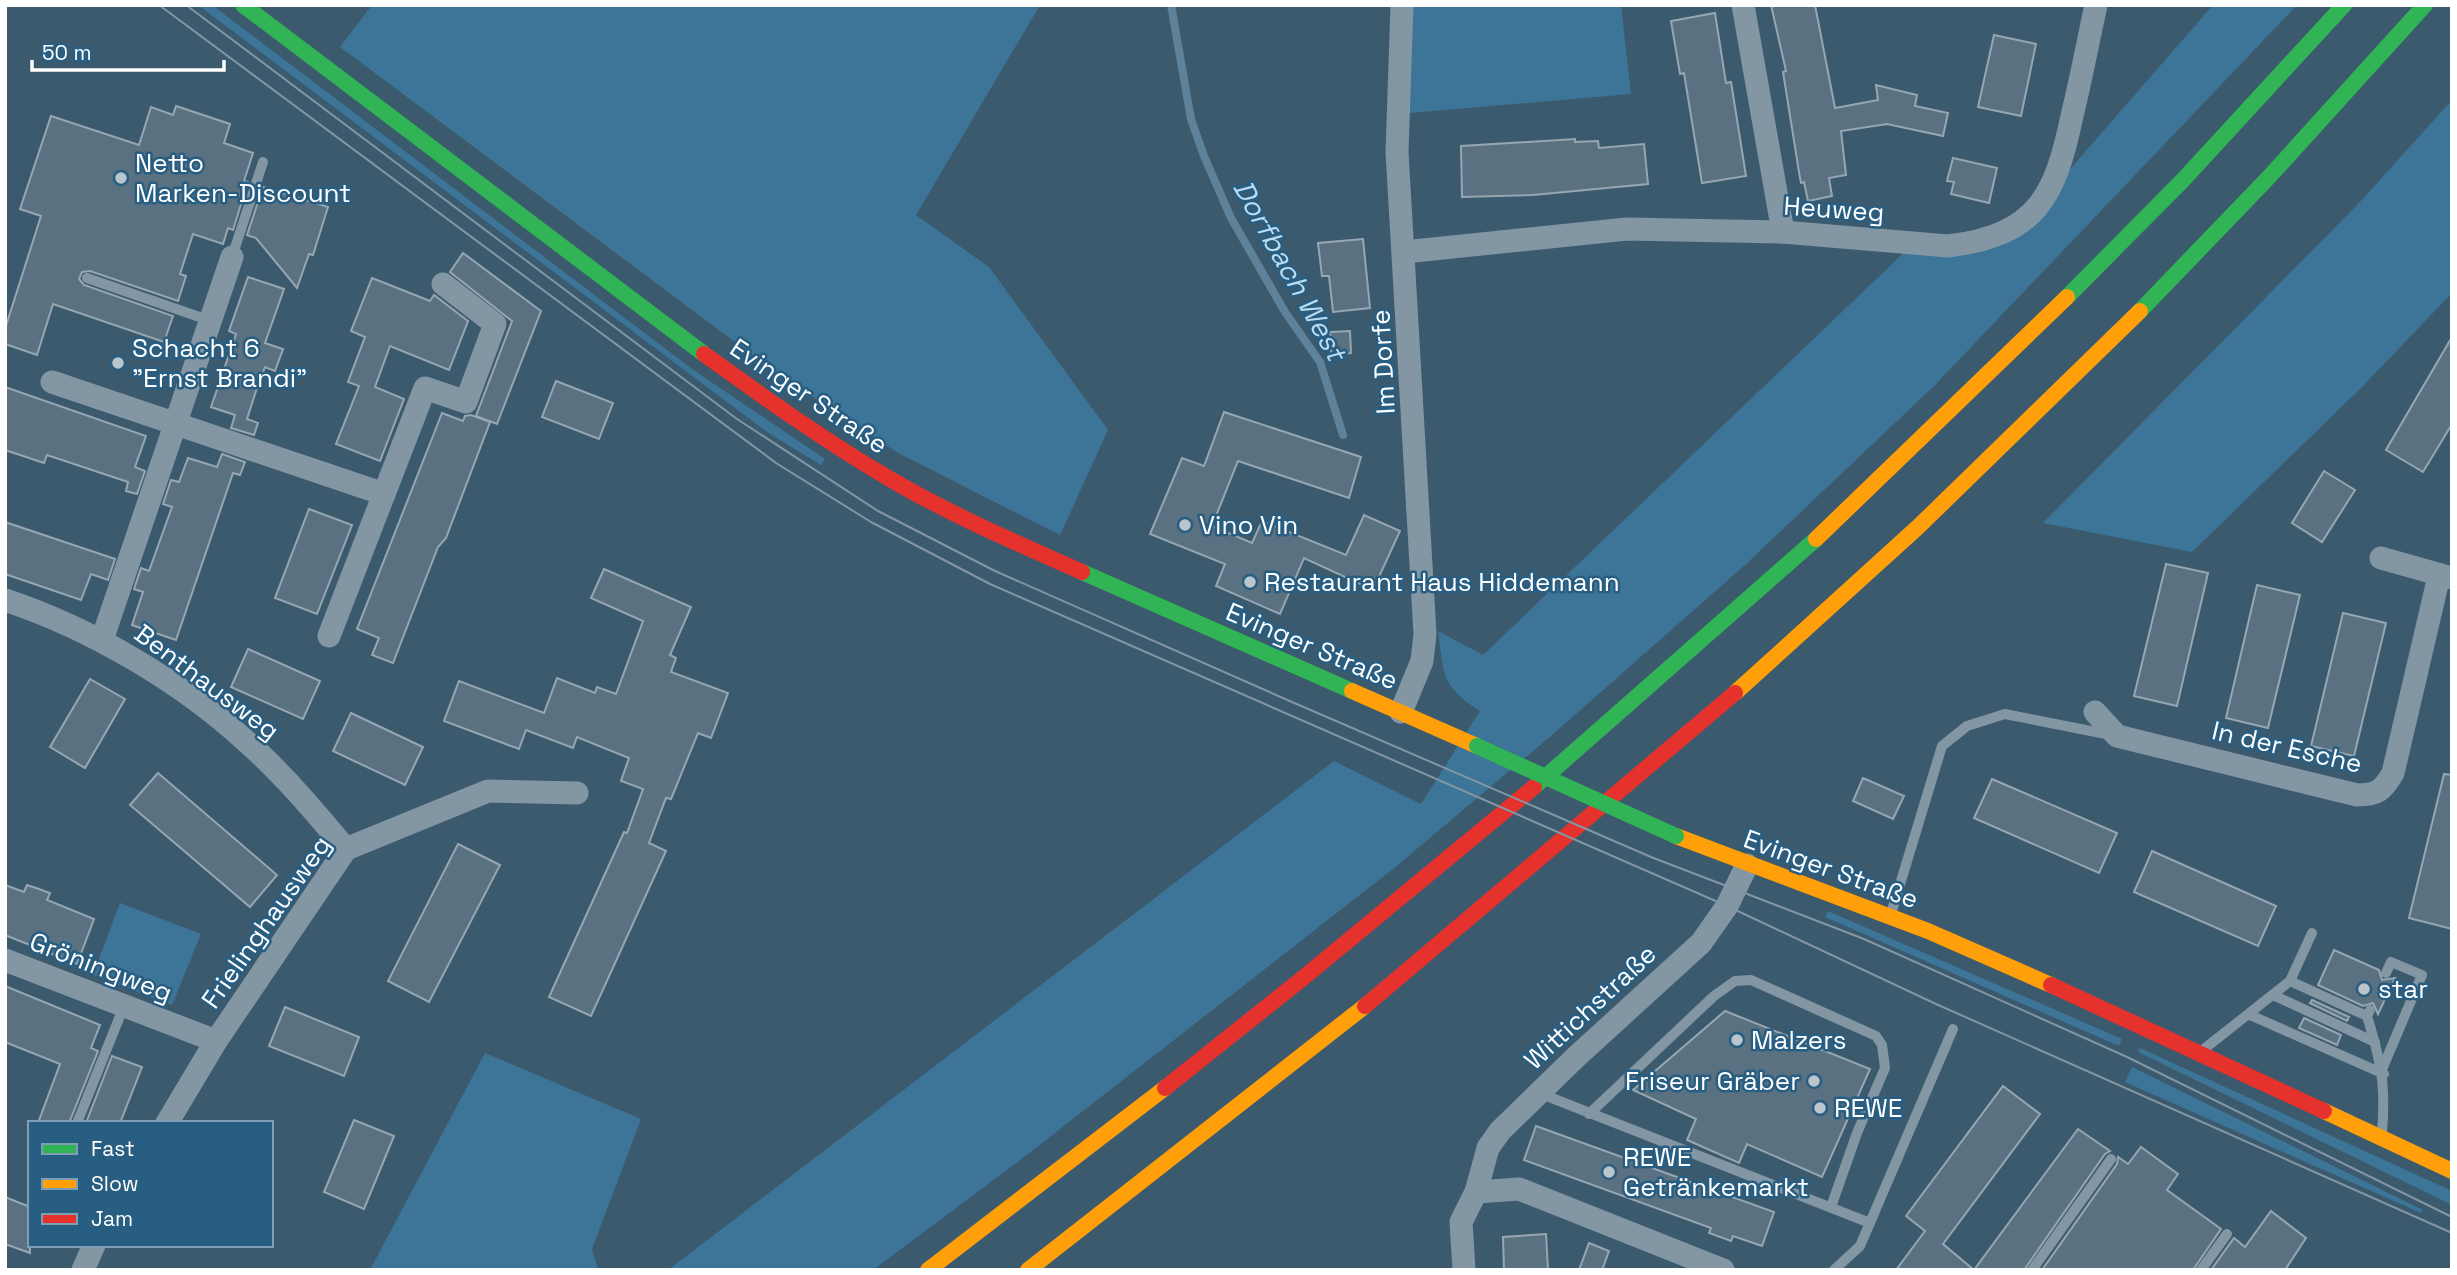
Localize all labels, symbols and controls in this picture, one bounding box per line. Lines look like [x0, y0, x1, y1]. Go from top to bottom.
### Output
scale bar [32, 28, 224, 72]
text: 50 m [42, 39, 92, 66]
place label: Netto Marken-Discount [135, 146, 351, 210]
marker: Netto Marken-Discount [113, 170, 129, 186]
water label: Dorfbach West [1225, 173, 1356, 370]
street label: Heuweg [1782, 189, 1886, 229]
street label: Im Dorfe [1363, 309, 1403, 415]
place label: Schacht 6 "Ernst Brandi" [132, 331, 307, 395]
street label: Evinger Straße [723, 331, 895, 461]
marker: Schacht 6 "Ernst Brandi" [110, 355, 126, 371]
place label: Vino Vin [1199, 508, 1298, 542]
marker: Vino Vin [1177, 517, 1193, 533]
place label: Restaurant Haus Hiddemann [1264, 565, 1620, 599]
marker: Restaurant Haus Hiddemann [1242, 574, 1258, 590]
street label: Evinger Straße [1221, 595, 1403, 697]
street label: Benthausweg [128, 616, 286, 748]
street label: In der Esche [2209, 713, 2365, 781]
street label: Evinger Straße [1739, 822, 1923, 916]
street label: Frielinghausweg [194, 829, 338, 1015]
street label: Gröningweg [25, 924, 177, 1010]
street label: Wittichstraße [1517, 937, 1663, 1077]
place label: star [2378, 972, 2428, 1006]
marker: star [2356, 981, 2372, 997]
place label: Malzers [1751, 1023, 1847, 1057]
marker: Malzers [1729, 1032, 1745, 1048]
place label: Friseur Gräber [1625, 1064, 1800, 1098]
marker: Friseur Gräber [1806, 1073, 1822, 1089]
place label: REWE [1834, 1091, 1902, 1125]
marker: REWE [1812, 1100, 1828, 1116]
legend [28, 1121, 273, 1247]
text: Fast [91, 1135, 135, 1162]
place label: REWE Getränkemarkt [1623, 1140, 1809, 1204]
marker: REWE Getränkemarkt [1601, 1164, 1617, 1180]
text: Slow [91, 1170, 139, 1197]
text: Jam [91, 1205, 133, 1232]

